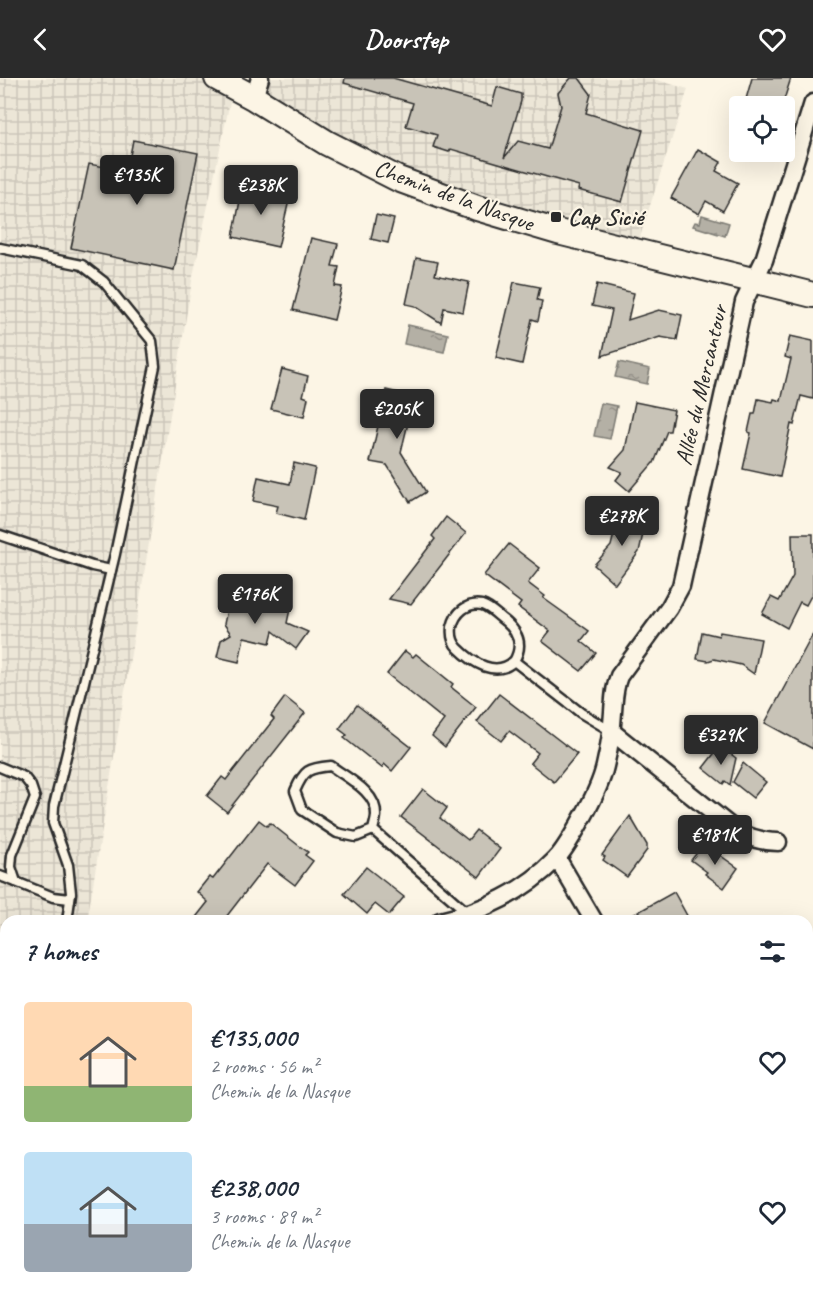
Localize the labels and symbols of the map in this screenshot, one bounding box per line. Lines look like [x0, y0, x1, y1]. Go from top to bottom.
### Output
street label: Chemin de la Nasque [370, 152, 540, 238]
pin: €135K [95, 155, 179, 206]
pin: €238K [219, 165, 303, 216]
place label: Cap Sicié [568, 202, 647, 232]
marker: Cap Sicié [549, 210, 563, 224]
street label: Allée du Mercantour [668, 300, 735, 468]
pin: €205K [355, 389, 439, 440]
pin: €278K [580, 496, 664, 547]
pin: €176K [213, 574, 297, 625]
pin: €329K [679, 715, 763, 766]
pin: €181K [673, 815, 757, 866]

